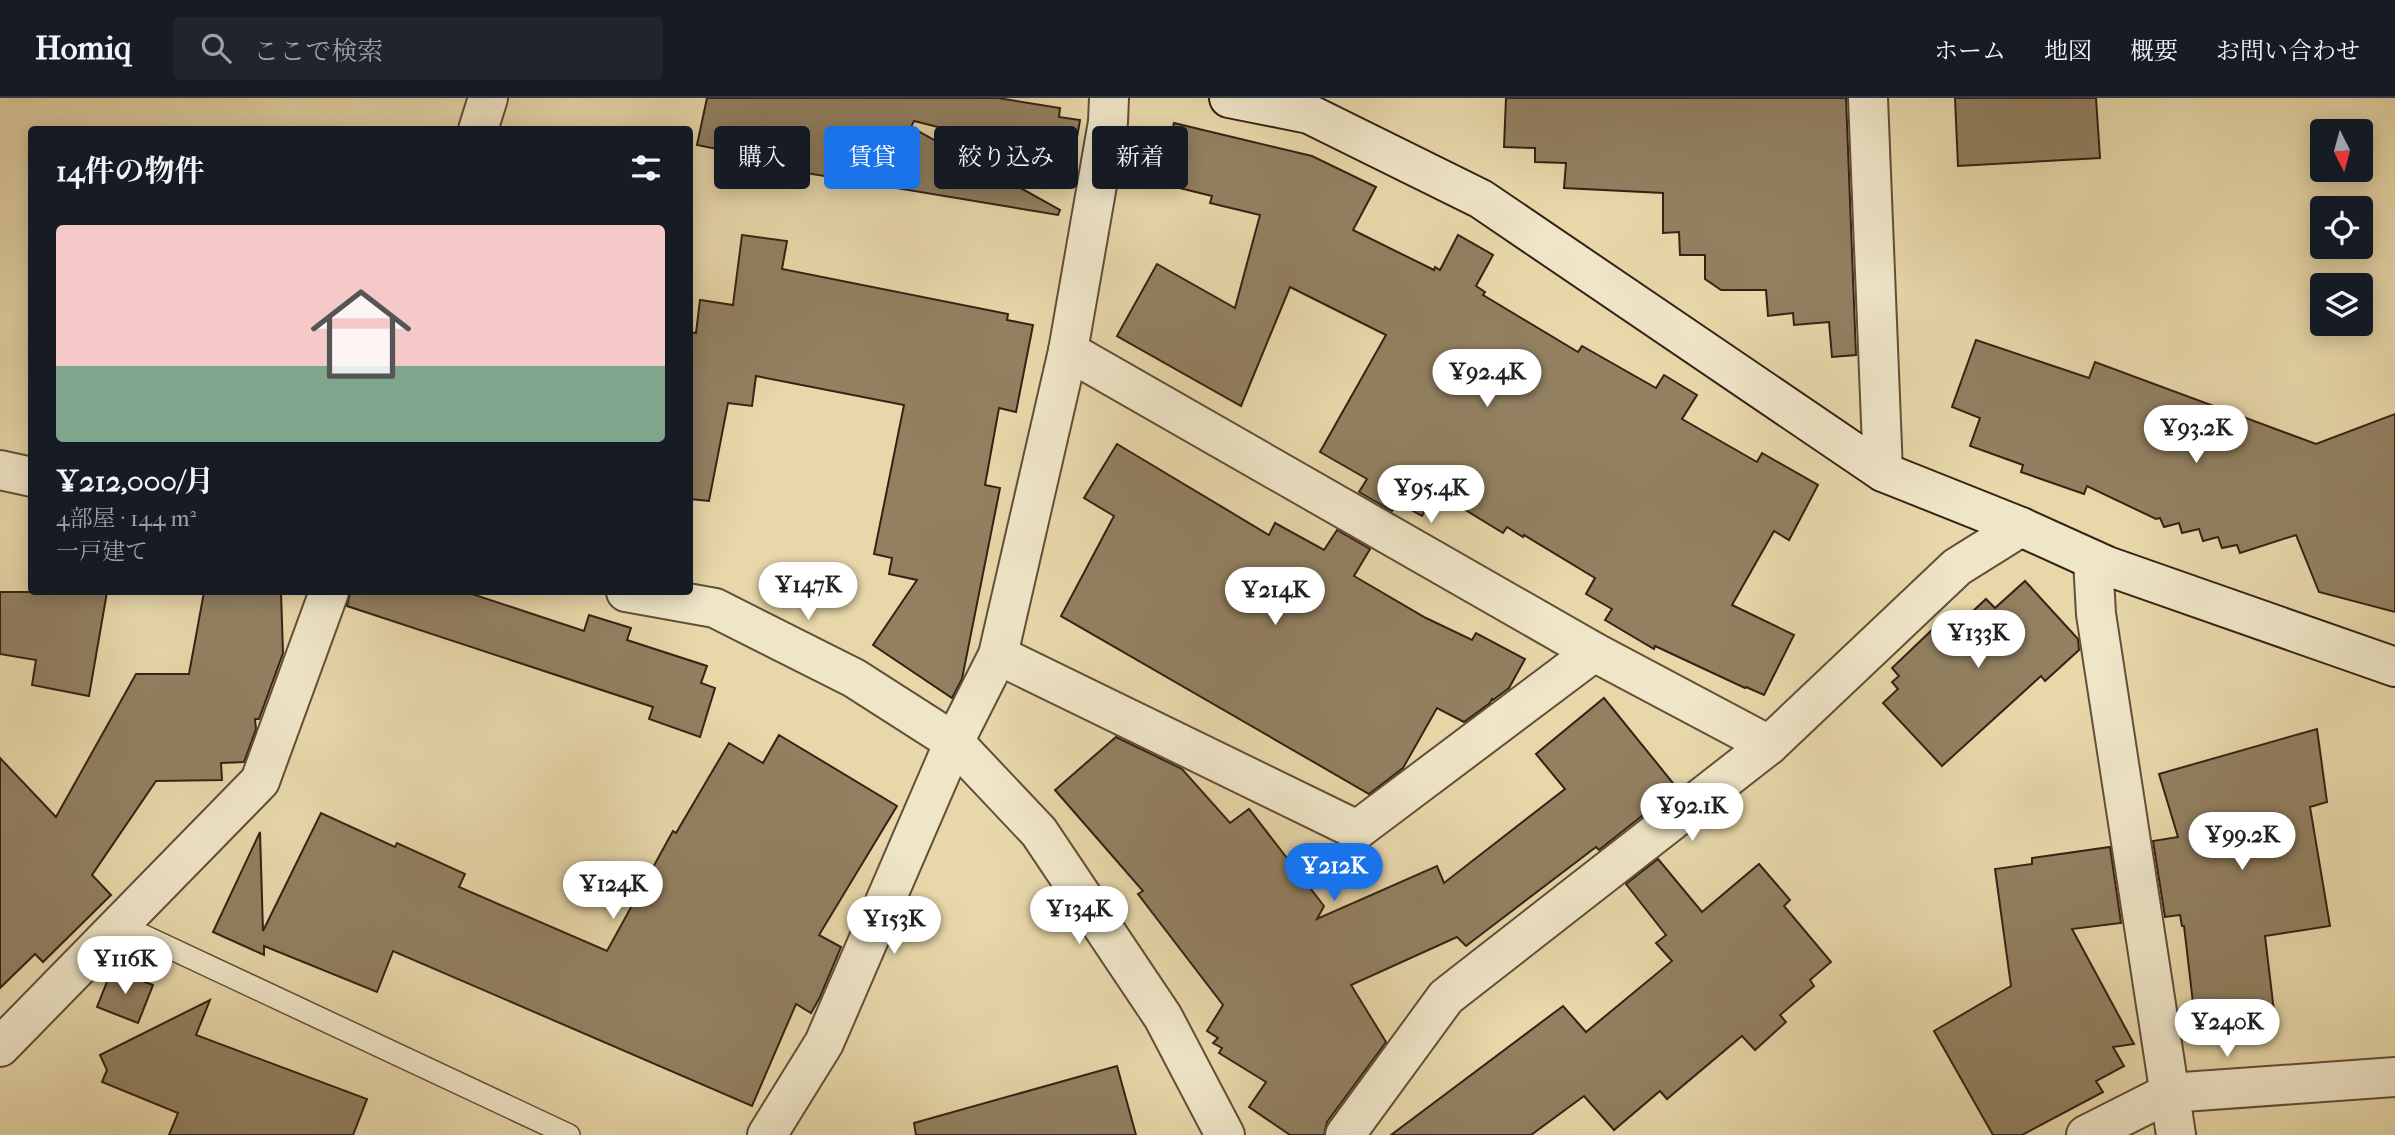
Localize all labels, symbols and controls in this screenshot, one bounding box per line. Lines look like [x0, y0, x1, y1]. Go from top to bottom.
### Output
search box [173, 17, 663, 80]
text: Homiq [35, 29, 131, 68]
icon: search [197, 29, 235, 67]
text: ここで検索 [253, 36, 383, 67]
text: ホーム [1934, 37, 2006, 65]
text: 地図 [2044, 37, 2092, 65]
text: 概要 [2130, 37, 2178, 65]
text: お問い合わせ [2216, 37, 2360, 65]
north arrow [2310, 119, 2373, 182]
map controls [2310, 119, 2373, 336]
chip: 購入 [714, 126, 810, 189]
chip: 賃貸 [824, 126, 920, 189]
chip: 絞り込み [934, 126, 1078, 189]
chip: 新着 [1092, 126, 1188, 189]
icon: filters [627, 149, 665, 187]
text: 14件の物件 [56, 154, 204, 189]
button: locate [2310, 196, 2373, 259]
icon: home [298, 271, 424, 397]
button: layers [2310, 273, 2373, 336]
pin: ¥92.4K [1430, 350, 1544, 409]
text: ¥92.4K [1448, 358, 1526, 385]
pin: ¥93.2K [2139, 406, 2253, 465]
text: ¥93.2K [2160, 414, 2232, 441]
text: ¥212,000/月 [56, 464, 214, 499]
pin: ¥95.4K [1374, 466, 1488, 525]
text: ¥95.4K [1393, 474, 1469, 501]
text: 4部屋 · 144 m² [56, 505, 196, 532]
text: 一戸建て [56, 538, 148, 565]
pin: ¥147K [759, 562, 857, 622]
pin: ¥214K [1226, 568, 1324, 627]
text: ¥147K [775, 571, 841, 598]
text: ¥214K [1241, 576, 1309, 603]
pin: ¥133K [1929, 610, 2027, 670]
text: ¥133K [1947, 619, 2009, 646]
pin: ¥92.1K [1635, 784, 1749, 843]
text: ¥92.1K [1656, 792, 1728, 819]
pin: ¥99.2K [2185, 812, 2299, 872]
text: ¥99.2K [2205, 821, 2279, 848]
pin: ¥212K [1285, 844, 1383, 903]
text: ¥212K [1301, 852, 1367, 879]
pin: ¥124K [564, 862, 662, 921]
text: ¥124K [579, 870, 647, 897]
pin: ¥134K [1030, 886, 1128, 946]
text: ¥134K [1046, 895, 1112, 922]
pin: ¥153K [845, 896, 943, 956]
text: ¥153K [863, 905, 925, 932]
pin: ¥116K [76, 936, 174, 996]
text: ¥116K [93, 945, 157, 972]
pin: ¥240K [2178, 1000, 2276, 1059]
text: ¥240K [2191, 1008, 2263, 1035]

